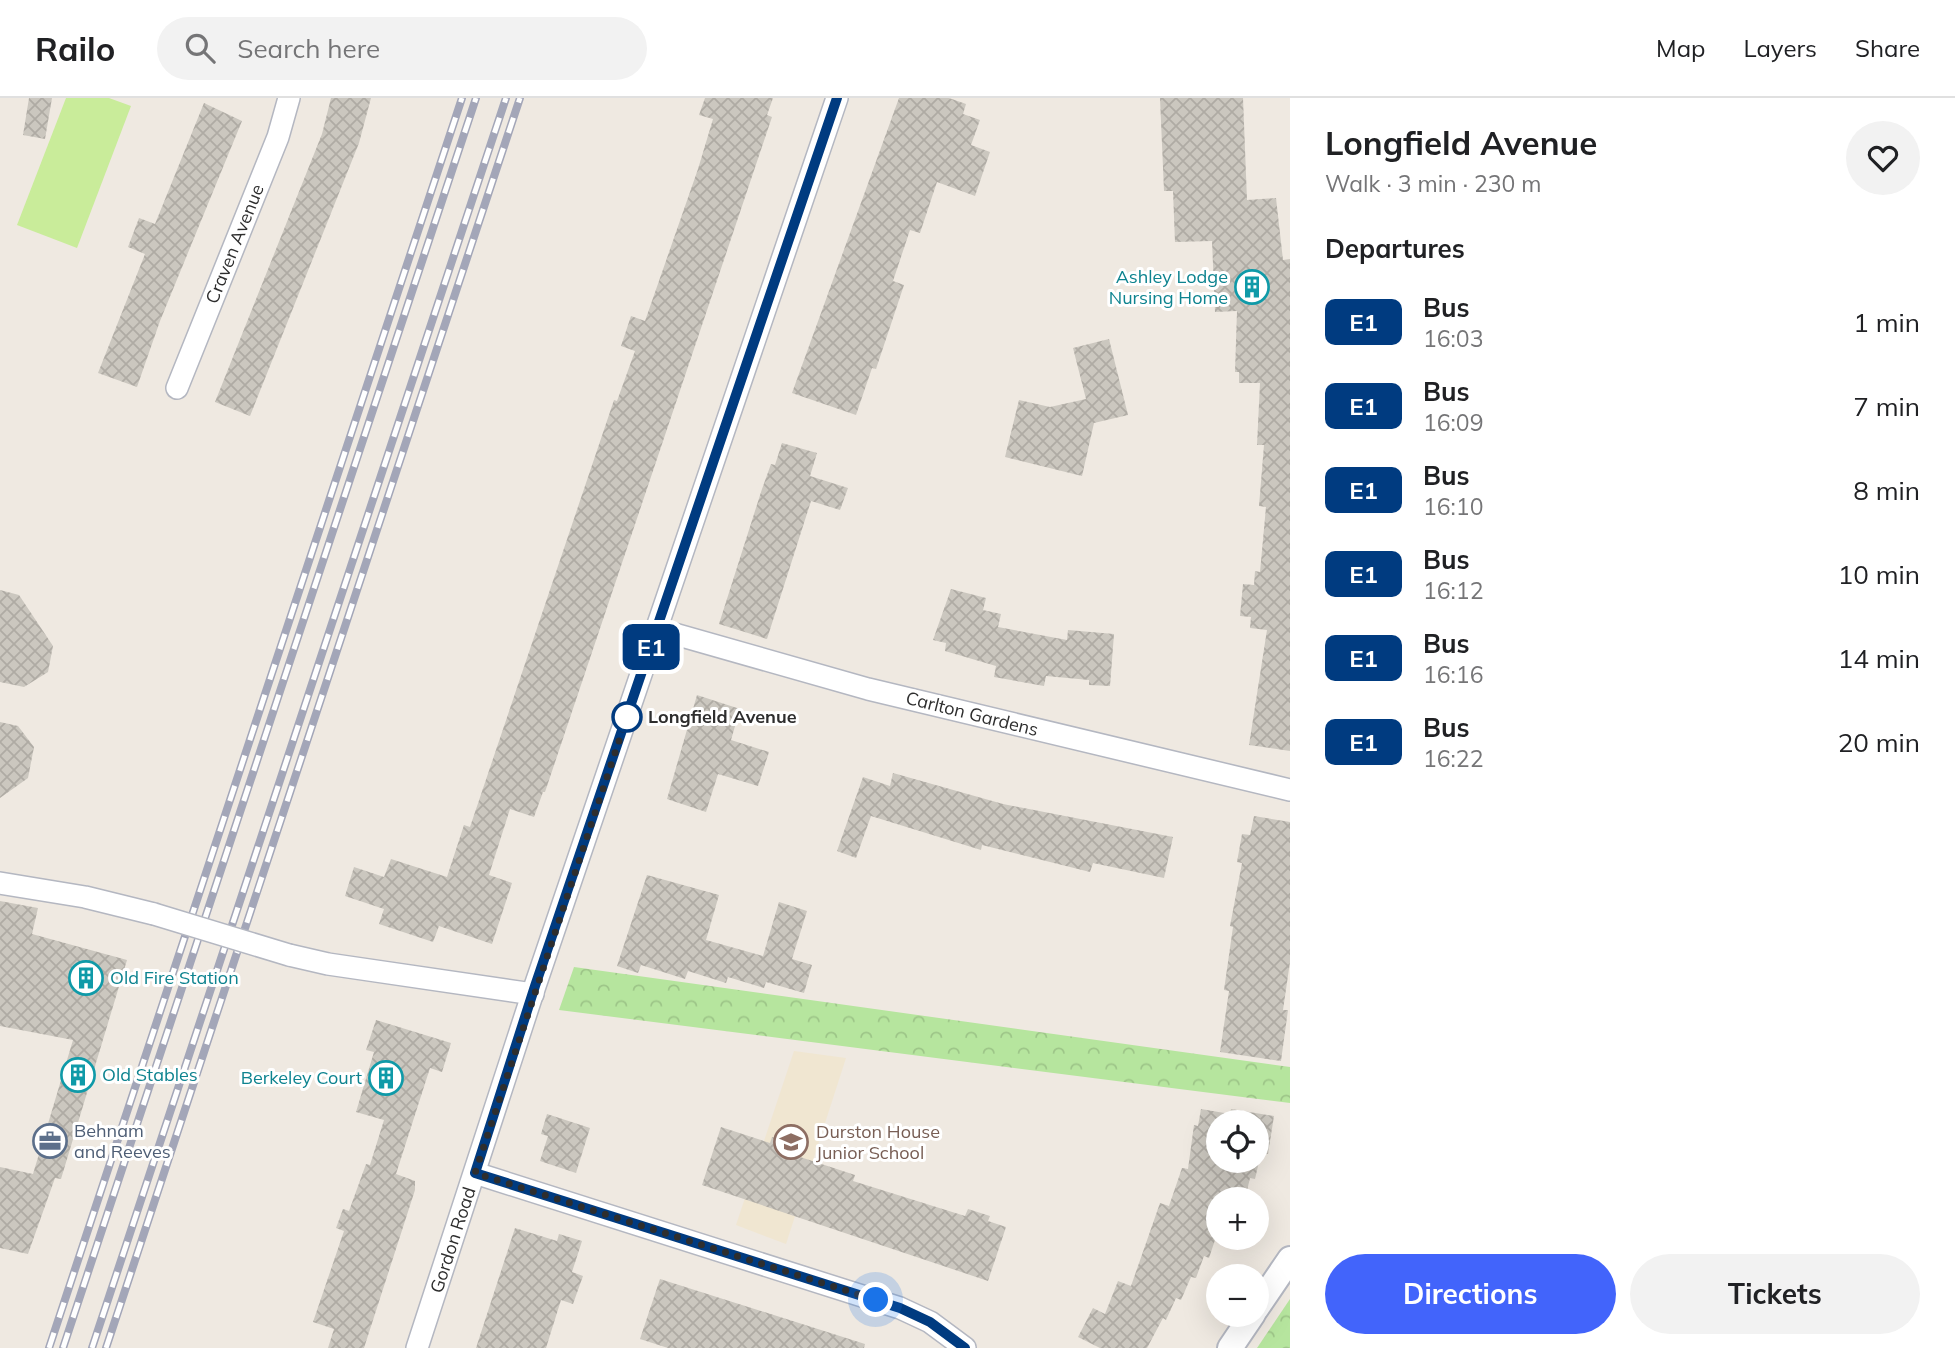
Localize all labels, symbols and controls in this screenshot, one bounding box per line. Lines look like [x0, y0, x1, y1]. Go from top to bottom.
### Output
search box [157, 17, 647, 80]
text: Railo [35, 28, 115, 69]
icon: search [181, 29, 219, 67]
text: Search here [237, 32, 380, 65]
text: Map [1656, 33, 1705, 63]
text: Layers [1743, 33, 1817, 63]
text: Share [1855, 33, 1920, 63]
button: heart [1846, 121, 1920, 195]
text: Longfield Avenue [1325, 122, 1597, 163]
text: Walk · 3 min · 230 m [1325, 169, 1542, 198]
street label: Craven Avenue [200, 181, 269, 307]
text: Departures [1325, 232, 1465, 265]
place label: Ashley Lodge Nursing Home [1109, 265, 1228, 309]
building icon: Ashley Lodge Nursing Home [1233, 268, 1271, 306]
text: Bus [1423, 291, 1469, 324]
text: 1 min [1853, 306, 1920, 339]
text: E1 [1349, 307, 1378, 337]
text: 16:03 [1423, 324, 1483, 353]
text: Bus [1423, 375, 1469, 408]
text: 7 min [1853, 390, 1920, 423]
text: E1 [1349, 391, 1378, 421]
text: 16:09 [1423, 408, 1483, 437]
text: Bus [1423, 459, 1469, 492]
text: 8 min [1853, 474, 1920, 507]
text: E1 [1349, 475, 1378, 505]
text: 16:10 [1423, 492, 1483, 521]
text: Bus [1423, 543, 1469, 576]
text: 10 min [1838, 558, 1920, 591]
text: E1 [1349, 559, 1378, 589]
text: 16:12 [1423, 576, 1483, 605]
line badge: E1 [620, 624, 682, 670]
text: Bus [1423, 627, 1469, 660]
text: E1 [637, 632, 665, 662]
text: 14 min [1838, 642, 1920, 675]
text: E1 [1349, 643, 1378, 673]
text: 16:16 [1423, 660, 1483, 689]
street label: Carlton Gardens [903, 686, 1041, 741]
marker: Longfield Avenue [612, 702, 642, 732]
place label: Longfield Avenue [648, 705, 797, 728]
text: Bus [1423, 711, 1469, 744]
text: 20 min [1838, 726, 1920, 759]
text: E1 [1349, 727, 1378, 757]
text: 16:22 [1423, 744, 1483, 773]
building icon: Old Fire Station [67, 959, 105, 997]
place label: Old Fire Station [110, 966, 239, 989]
building icon: Old Stables [59, 1056, 97, 1094]
building icon: Berkeley Court [367, 1059, 405, 1097]
place label: Old Stables [102, 1063, 198, 1086]
place label: Berkeley Court [241, 1066, 362, 1089]
map controls [1206, 1110, 1269, 1327]
button: locate [1206, 1110, 1269, 1173]
place label: Behnam and Reeves [74, 1119, 171, 1163]
place label: Durston House Junior School [816, 1120, 940, 1164]
office icon: Behnam and Reeves [31, 1122, 69, 1160]
school or university icon: Durston House Junior School [772, 1123, 810, 1161]
street label: Gordon Road [425, 1184, 481, 1296]
button: + [1206, 1187, 1269, 1250]
button: Directions [1325, 1254, 1616, 1334]
button: Tickets [1630, 1254, 1920, 1334]
button: − [1206, 1264, 1269, 1327]
your location [858, 1282, 893, 1317]

